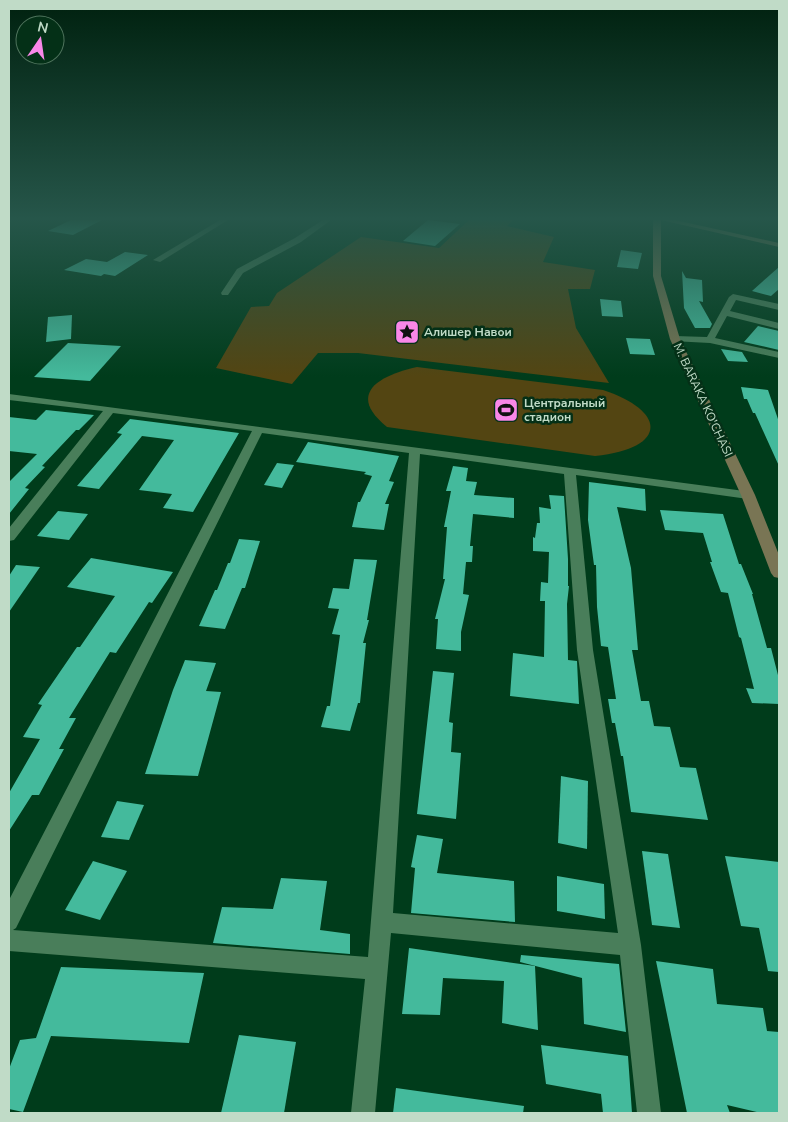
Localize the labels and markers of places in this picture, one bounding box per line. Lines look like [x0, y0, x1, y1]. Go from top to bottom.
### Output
place icon: Алишер Навои [394, 319, 420, 345]
place label: Алишер Навои [424, 324, 512, 340]
place label: Центральный стадион [524, 395, 605, 425]
sports icon: Центральный стадион [493, 397, 519, 423]

